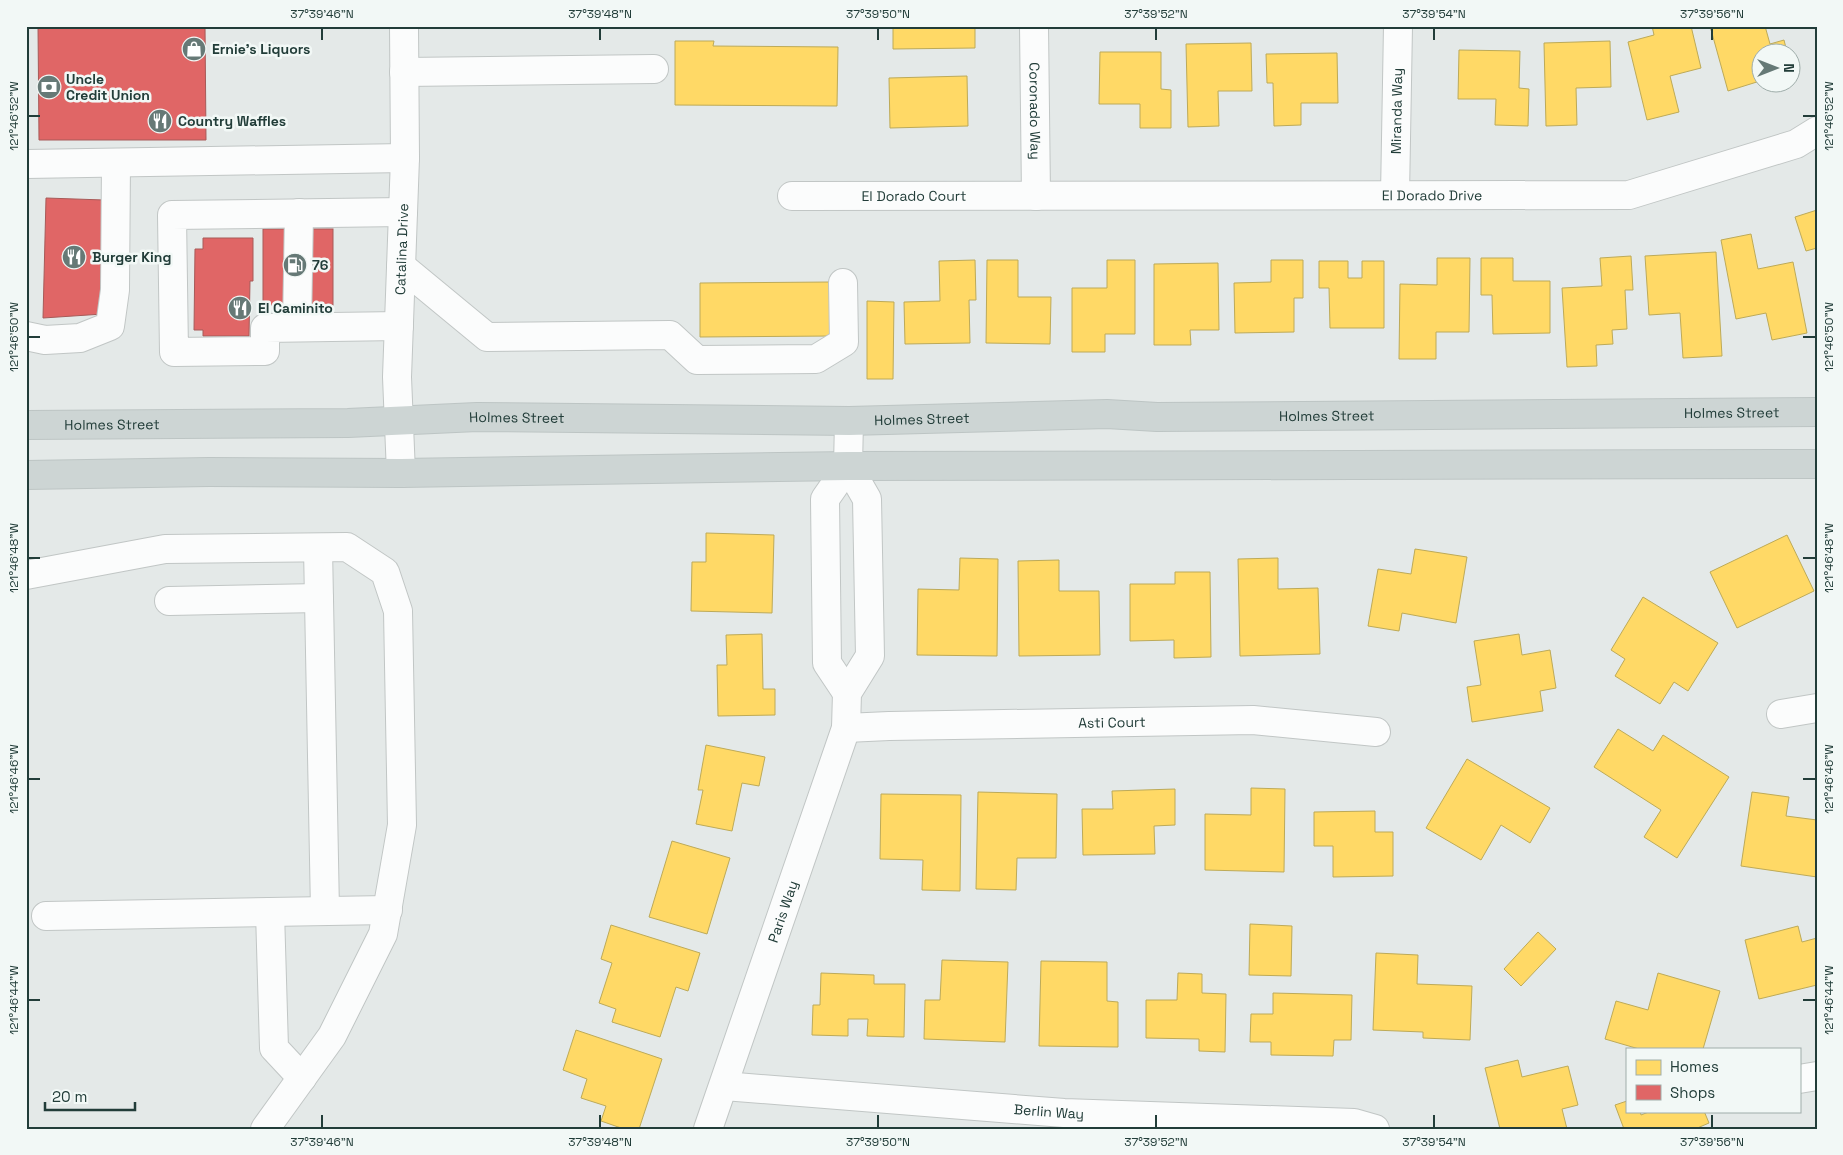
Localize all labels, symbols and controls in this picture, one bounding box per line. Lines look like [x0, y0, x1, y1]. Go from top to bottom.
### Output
text: 37°39'46"N [290, 6, 354, 22]
text: 37°39'48"N [568, 6, 632, 22]
text: 37°39'50"N [846, 6, 910, 22]
text: 37°39'52"N [1124, 6, 1188, 22]
text: 37°39'54"N [1402, 6, 1466, 22]
text: 37°39'56"N [1680, 6, 1744, 22]
shop icon: Ernie's Liquors [181, 36, 207, 62]
place label: Ernie's Liquors [212, 40, 310, 58]
north arrow [1750, 42, 1800, 92]
street label: Coronado Way [1025, 62, 1045, 160]
text: N [1780, 63, 1798, 73]
street label: Miranda Way [1387, 68, 1406, 154]
place label: Uncle Credit Union [66, 70, 150, 104]
bank icon: Uncle Credit Union [36, 74, 62, 100]
text: 121°46'52"W [6, 81, 22, 151]
text: 121°46'52"W [1821, 81, 1837, 151]
restaurant icon: Country Waffles [147, 108, 173, 134]
place label: Country Waffles [178, 112, 286, 130]
street label: El Dorado Drive [1382, 186, 1482, 204]
street label: El Dorado Court [861, 187, 967, 205]
street label: Catalina Drive [391, 203, 412, 295]
restaurant icon: Burger King [61, 244, 87, 270]
place label: Burger King [92, 248, 171, 266]
fuel station icon: 76 [282, 252, 308, 278]
place label: 76 [312, 256, 329, 274]
restaurant icon: El Caminito [227, 295, 253, 321]
place label: El Caminito [258, 299, 333, 317]
text: 121°46'50"W [6, 301, 22, 372]
text: 121°46'50"W [1821, 301, 1837, 372]
street label: Holmes Street [1684, 403, 1779, 422]
street label: Holmes Street [1279, 406, 1374, 425]
street label: Holmes Street [469, 408, 565, 427]
street label: Holmes Street [874, 409, 970, 429]
street label: Holmes Street [64, 415, 160, 434]
text: 121°46'48"W [6, 523, 22, 593]
text: 121°46'48"W [1821, 523, 1837, 593]
street label: Asti Court [1078, 713, 1146, 732]
text: 121°46'46"W [6, 744, 22, 814]
text: 121°46'46"W [1821, 744, 1837, 814]
street label: Paris Way [764, 878, 802, 945]
text: 121°46'44"W [6, 965, 22, 1035]
text: 121°46'44"W [1821, 965, 1837, 1035]
legend [1626, 1048, 1800, 1112]
text: Homes [1670, 1057, 1719, 1076]
scale bar [45, 1080, 135, 1112]
text: Shops [1670, 1083, 1715, 1102]
text: 20 m [52, 1087, 87, 1106]
street label: Berlin Way [1013, 1100, 1084, 1123]
text: 37°39'46"N [290, 1134, 354, 1150]
text: 37°39'48"N [568, 1134, 632, 1150]
text: 37°39'50"N [846, 1134, 910, 1150]
text: 37°39'52"N [1124, 1134, 1188, 1150]
text: 37°39'54"N [1402, 1134, 1466, 1150]
text: 37°39'56"N [1680, 1134, 1744, 1150]

